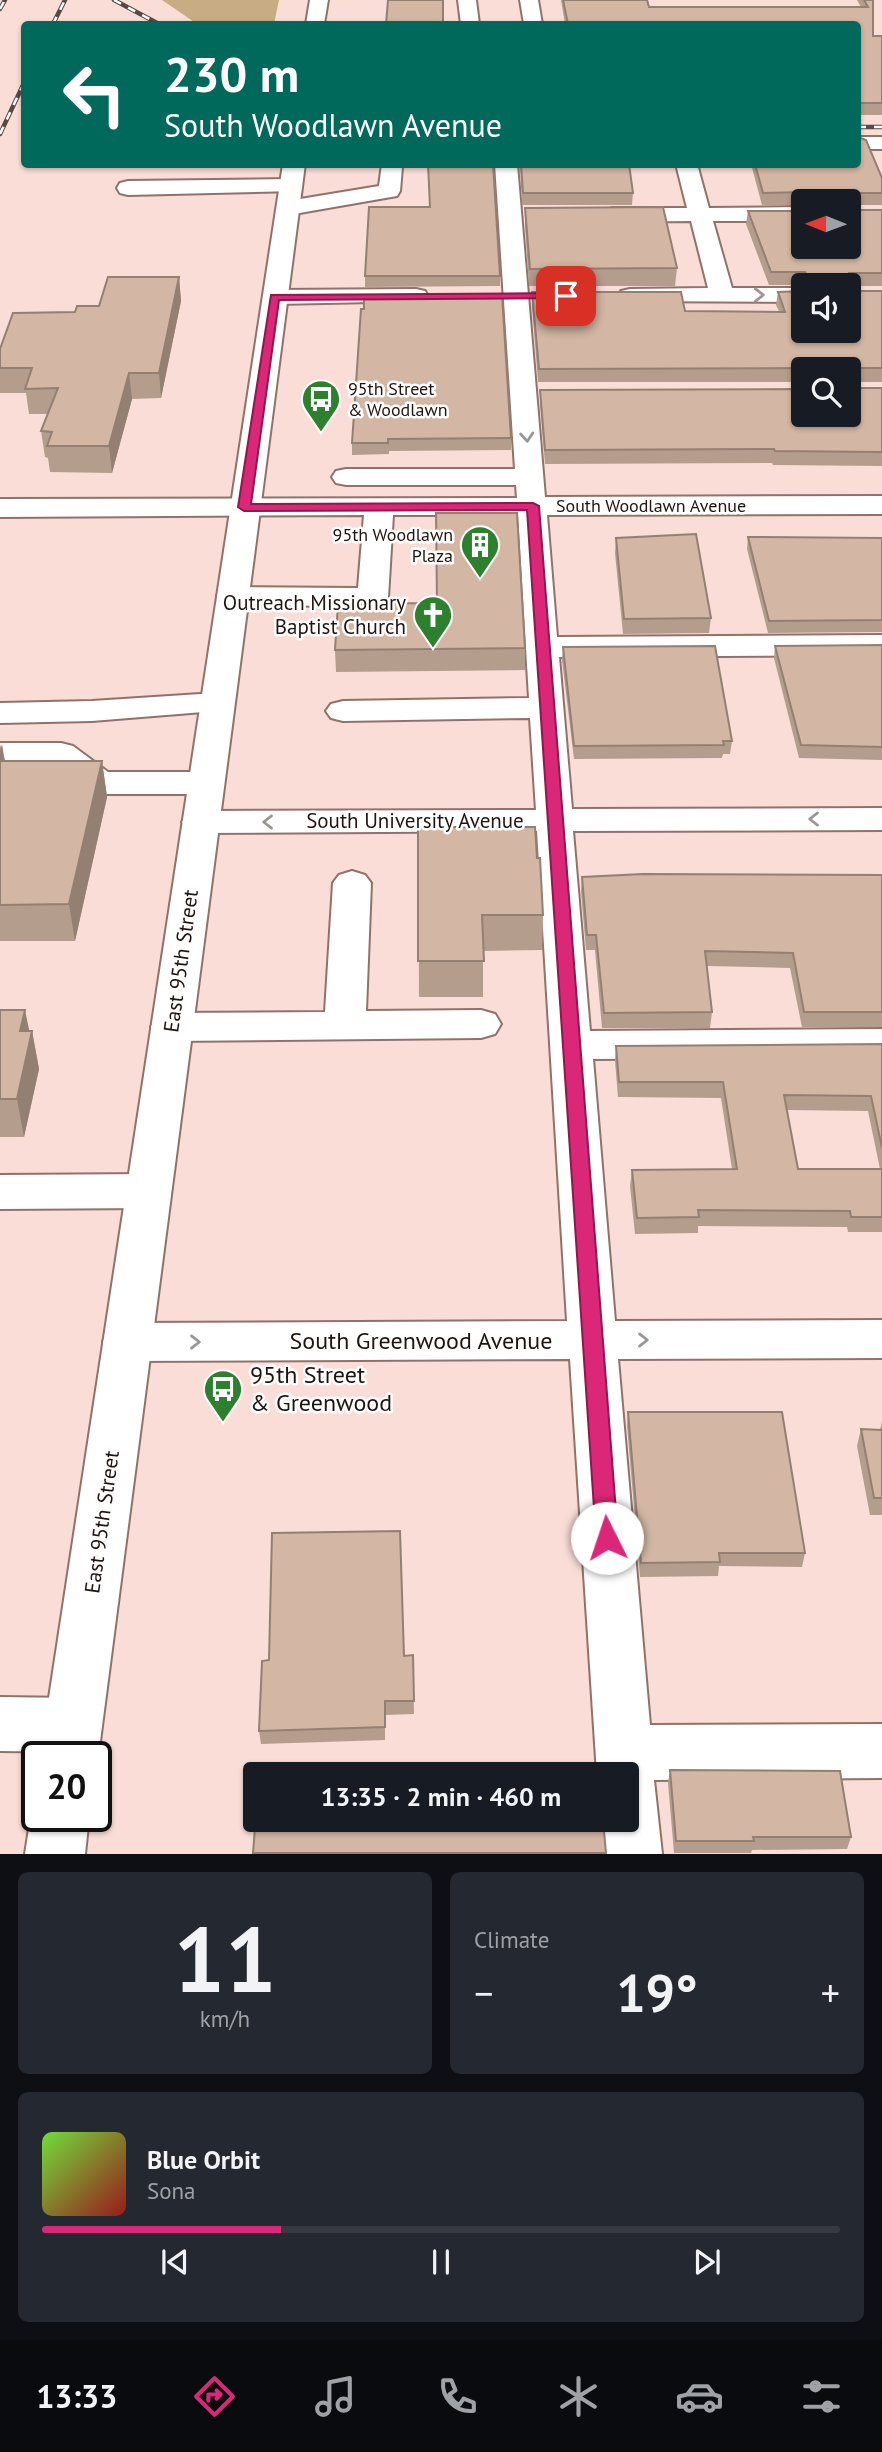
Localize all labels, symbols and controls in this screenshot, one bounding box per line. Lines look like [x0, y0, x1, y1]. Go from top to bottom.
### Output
text: 230 m [164, 42, 299, 106]
icon: left [49, 49, 140, 140]
text: South Woodlawn Avenue [164, 104, 502, 146]
north arrow [791, 189, 861, 259]
map controls [791, 189, 861, 427]
pin [536, 266, 596, 326]
button: sound [791, 273, 861, 343]
icon: arrive [547, 277, 585, 315]
one-way arrow [755, 287, 765, 303]
button: search [791, 357, 861, 427]
place label: 95th Street & Woodlawn [348, 377, 448, 421]
bus stop icon: 95th Street & Woodlawn [300, 378, 342, 433]
one-way arrow [519, 432, 534, 443]
street label: South Woodlawn Avenue [556, 494, 746, 517]
place label: 95th Woodlawn Plaza [333, 523, 453, 567]
building icon: 95th Woodlawn Plaza [459, 524, 501, 579]
place label: Outreach Missionary Baptist Church [223, 589, 406, 640]
church icon: Outreach Missionary Baptist Church [412, 594, 454, 649]
street label: South University Avenue [306, 807, 524, 834]
one-way arrow [808, 811, 819, 827]
one-way arrow [262, 814, 273, 830]
street label: East 95th Street [157, 888, 204, 1034]
street label: South Greenwood Avenue [290, 1325, 552, 1356]
one-way arrow [639, 1332, 649, 1348]
one-way arrow [191, 1334, 201, 1350]
place label: 95th Street & Greenwood [250, 1359, 392, 1418]
bus stop icon: 95th Street & Greenwood [202, 1368, 244, 1423]
street label: East 95th Street [78, 1449, 125, 1595]
position arrow [570, 1501, 644, 1575]
speed limit sign: 20 [21, 1741, 112, 1832]
text: 13:35 · 2 min · 460 m [321, 1780, 561, 1813]
text: 11 [173, 1899, 277, 2017]
text: Climate [474, 1925, 549, 1954]
text: 19° [616, 1959, 698, 2026]
text: − [474, 1968, 493, 2017]
text: + [821, 1968, 840, 2017]
text: km/h [200, 2004, 250, 2033]
text: Blue Orbit [147, 2143, 260, 2176]
text: Sona [147, 2176, 196, 2205]
icon: previous [156, 2243, 194, 2281]
icon: pause [422, 2243, 460, 2281]
icon: next [688, 2243, 726, 2281]
icon: directions [190, 2372, 239, 2421]
icon: music [311, 2372, 360, 2421]
icon: phone [433, 2372, 482, 2421]
icon: climate [554, 2372, 603, 2421]
icon: car [675, 2372, 724, 2421]
icon: filters [797, 2372, 846, 2421]
text: 13:33 [36, 2375, 117, 2417]

